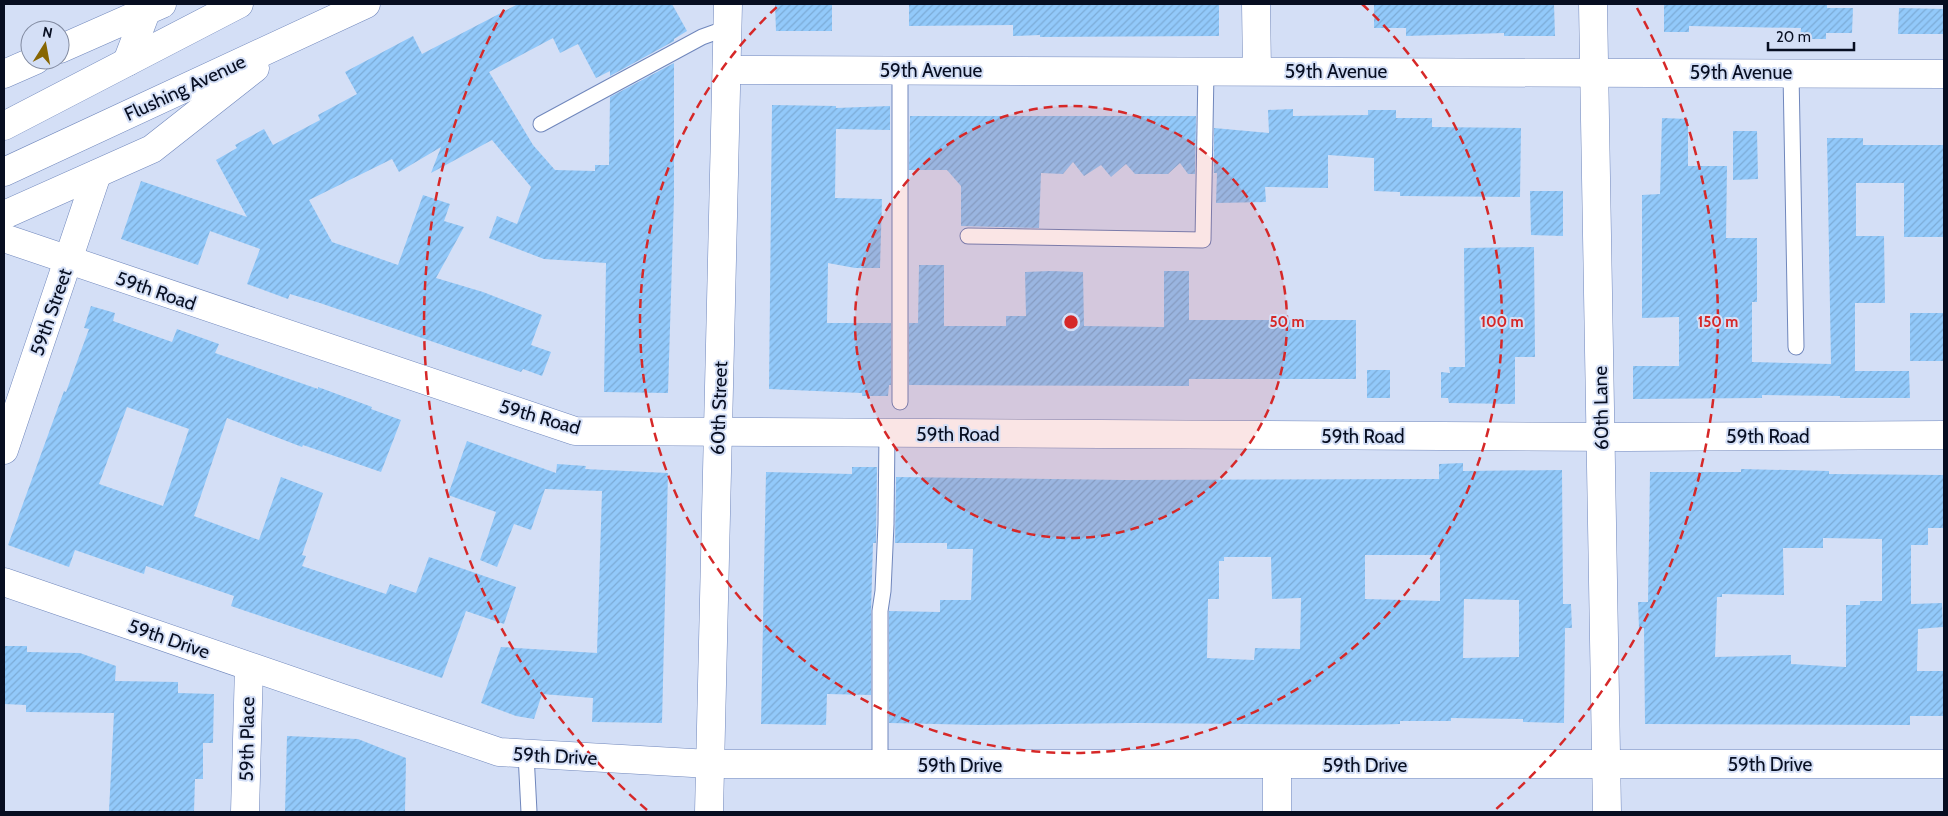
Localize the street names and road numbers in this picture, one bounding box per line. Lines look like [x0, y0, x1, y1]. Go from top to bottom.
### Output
street label: Flushing Avenue [121, 50, 250, 126]
street label: 59th Avenue [880, 59, 982, 82]
street label: 59th Avenue [1285, 60, 1387, 83]
street label: 59th Avenue [1690, 61, 1792, 84]
street label: 59th Street [25, 265, 77, 359]
street label: 59th Road [113, 267, 199, 315]
street label: 60th Street [706, 360, 732, 455]
street label: 60th Lane [1589, 366, 1613, 450]
street label: 59th Road [497, 394, 583, 440]
street label: 59th Road [916, 423, 1000, 446]
street label: 59th Road [1321, 425, 1405, 448]
street label: 59th Road [1726, 425, 1810, 448]
street label: 59th Drive [125, 614, 213, 664]
street label: 59th Place [235, 696, 259, 782]
street label: 59th Drive [512, 742, 598, 770]
street label: 59th Drive [1728, 753, 1813, 776]
street label: 59th Drive [918, 754, 1003, 777]
street label: 59th Drive [1323, 754, 1408, 777]

